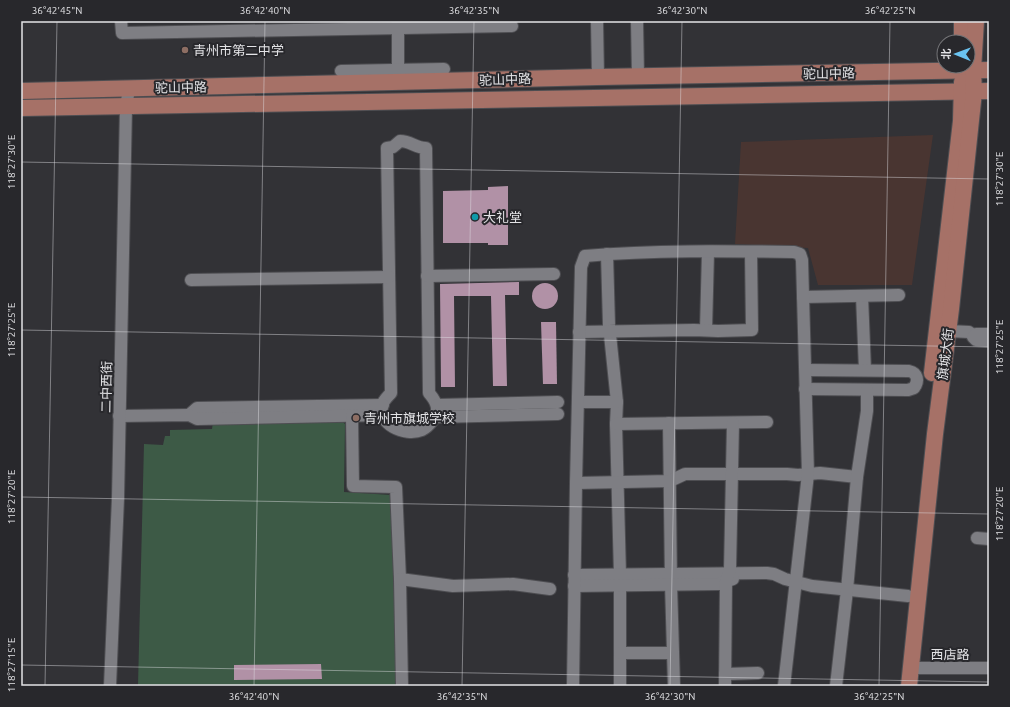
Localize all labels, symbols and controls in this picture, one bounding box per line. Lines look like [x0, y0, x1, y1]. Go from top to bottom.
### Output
text: 36°42'45"N [32, 5, 82, 16]
text: 36°42'40"N [240, 5, 290, 16]
text: 36°42'35"N [449, 5, 499, 16]
text: 36°42'30"N [657, 5, 707, 16]
text: 36°42'25"N [865, 5, 915, 16]
north arrow [936, 34, 976, 74]
place label: 青州市第二中学 [193, 43, 284, 57]
marker: 青州市第二中学 [180, 45, 190, 55]
text: 北 [940, 48, 952, 59]
street label: 驼山中路 [803, 66, 855, 80]
street label: 驼山中路 [479, 71, 531, 87]
street label: 驼山中路 [155, 80, 207, 94]
text: 118°27'30"E [6, 134, 17, 189]
text: 118°27'30"E [994, 151, 1005, 206]
place label: 大礼堂 [483, 210, 522, 224]
marker: 大礼堂 [470, 212, 480, 222]
text: 118°27'25"E [6, 302, 17, 357]
text: 118°27'25"E [994, 319, 1005, 374]
street label: 旗城大街 [935, 327, 955, 381]
street label: 二中西街 [99, 361, 113, 413]
place label: 青州市旗城学校 [364, 411, 455, 425]
marker: 青州市旗城学校 [351, 413, 361, 423]
text: 118°27'20"E [6, 469, 17, 524]
text: 118°27'20"E [994, 486, 1005, 541]
text: 118°27'15"E [6, 637, 17, 692]
street label: 西店路 [930, 647, 970, 661]
text: 36°42'40"N [229, 691, 279, 702]
text: 36°42'35"N [437, 691, 487, 702]
text: 36°42'30"N [645, 691, 695, 702]
text: 36°42'25"N [854, 691, 904, 702]

